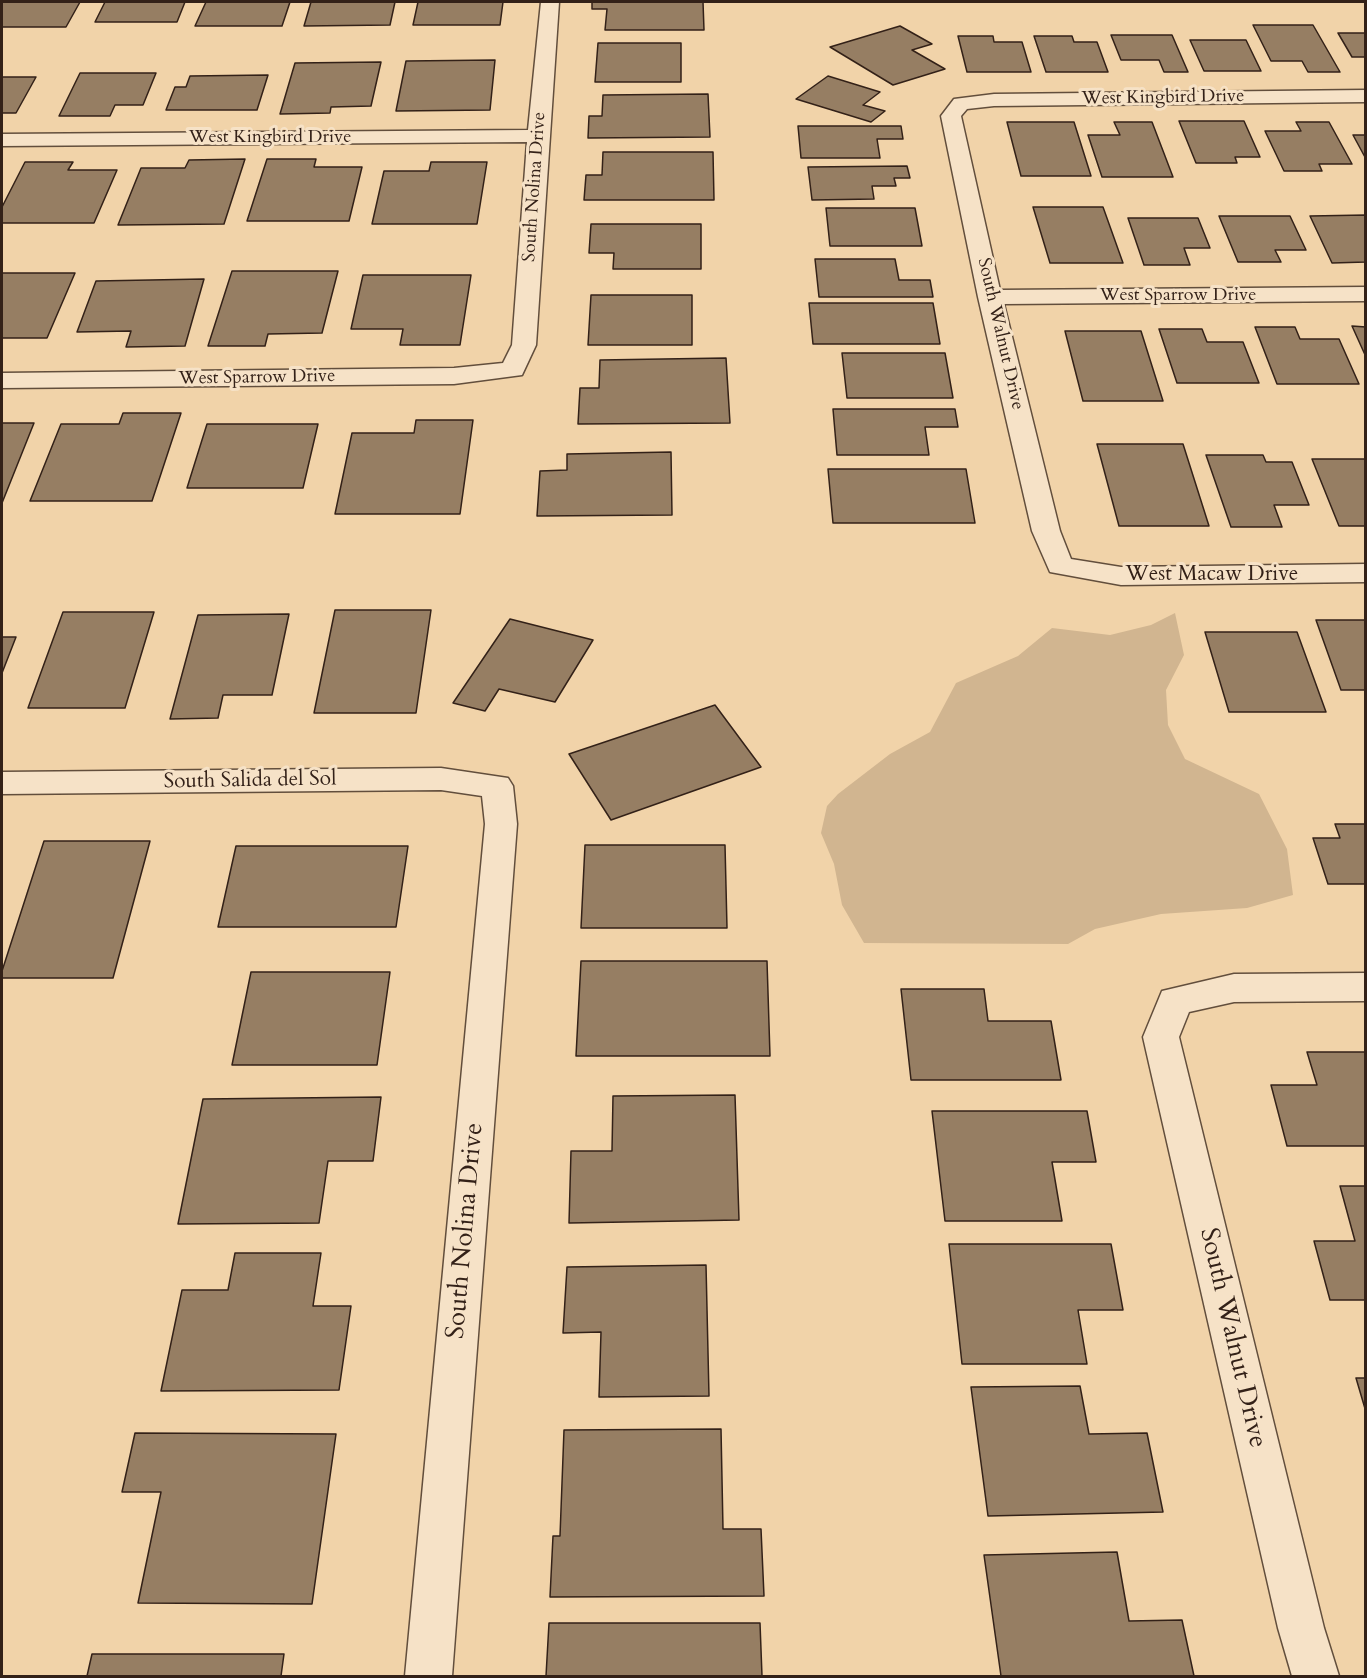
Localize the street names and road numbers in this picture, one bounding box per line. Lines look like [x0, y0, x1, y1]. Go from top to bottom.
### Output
street label: West Kingbird Drive [1082, 86, 1244, 110]
street label: South Nolina Drive [519, 111, 551, 263]
street label: West Kingbird Drive [189, 127, 351, 149]
street label: South Walnut Drive [972, 256, 1028, 412]
street label: West Sparrow Drive [1100, 285, 1256, 307]
street label: West Sparrow Drive [179, 366, 335, 390]
street label: West Macaw Drive [1126, 562, 1298, 588]
street label: South Salida del Sol [163, 767, 337, 795]
street label: South Nolina Drive [441, 1122, 491, 1340]
street label: South Walnut Drive [1192, 1225, 1272, 1451]

